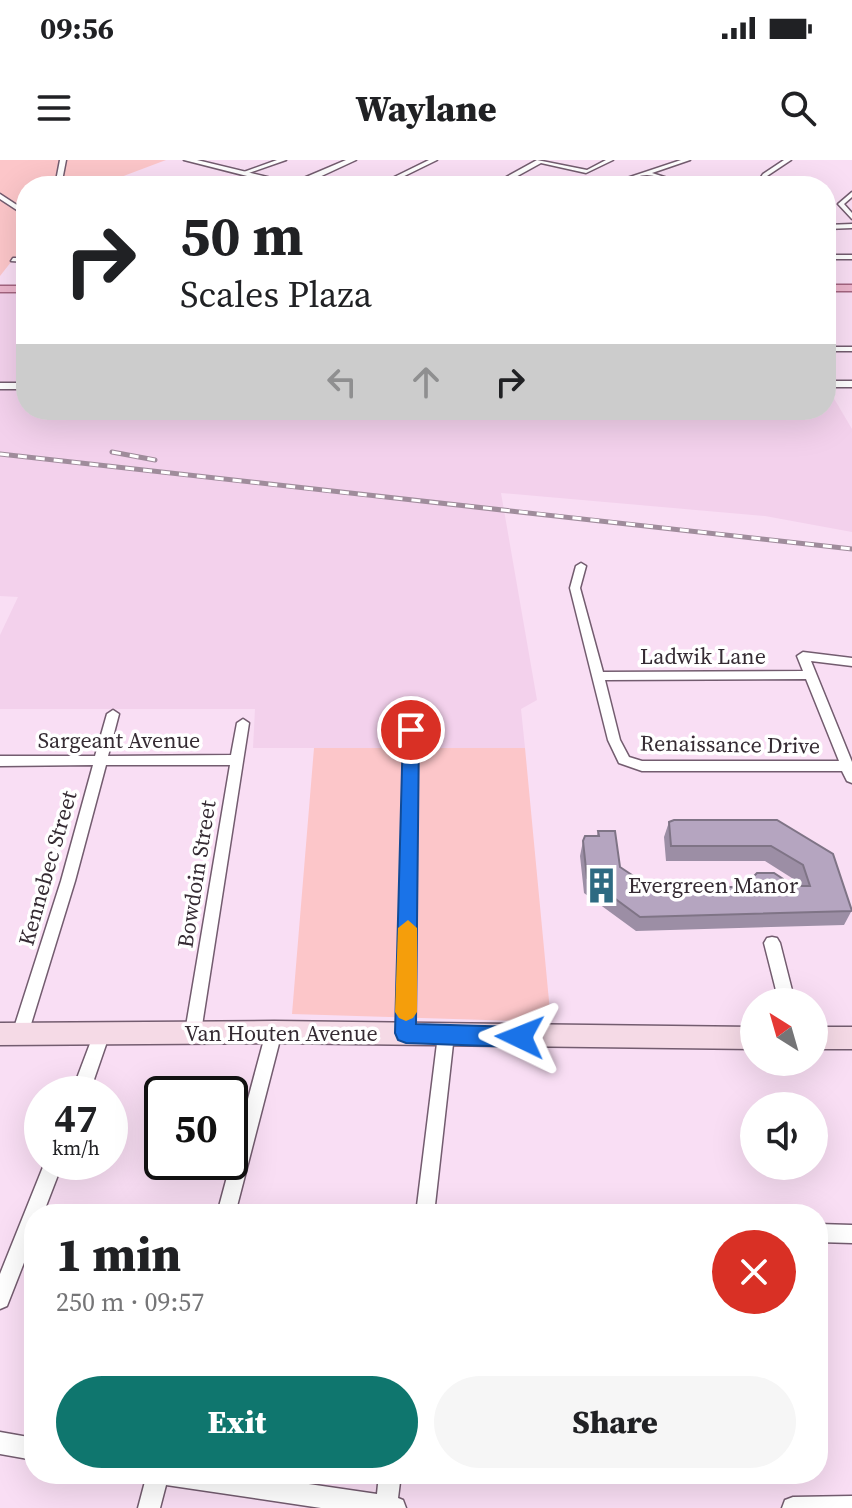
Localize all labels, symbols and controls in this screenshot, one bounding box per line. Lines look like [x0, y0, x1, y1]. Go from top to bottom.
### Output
text: 09:56 [40, 8, 114, 49]
text: Waylane [355, 84, 497, 133]
icon: menu [32, 86, 76, 130]
icon: search [776, 86, 820, 130]
text: 50 m [180, 197, 303, 274]
icon: right [48, 208, 152, 312]
text: Scales Plaza [180, 270, 372, 319]
icon: left [320, 360, 364, 404]
icon: ahead [404, 360, 448, 404]
icon: right [488, 360, 532, 404]
street label: Ladwik Lane [640, 641, 766, 671]
pin [377, 696, 445, 764]
icon: arrive [389, 708, 433, 752]
street label: Sargeant Avenue [38, 725, 200, 755]
street label: Renaissance Drive [640, 727, 820, 761]
street label: Kennebec Street [11, 786, 84, 949]
street label: Bowdoin Street [170, 797, 223, 950]
building icon: Evergreen Manor [583, 866, 621, 904]
place label: Evergreen Manor [628, 870, 799, 900]
north arrow [740, 988, 828, 1076]
map controls [740, 988, 828, 1180]
position arrow [478, 995, 562, 1079]
street label: Van Houten Avenue [184, 1018, 378, 1048]
speed limit sign: 50 [144, 1076, 248, 1180]
text: 47 [54, 1091, 98, 1145]
button: sound [740, 1092, 828, 1180]
text: km/h [52, 1134, 100, 1162]
text: 1 min [56, 1221, 181, 1287]
button: close [712, 1230, 796, 1314]
text: 250 m · 09:57 [56, 1284, 204, 1320]
button: Exit [56, 1376, 418, 1468]
button: Share [434, 1376, 796, 1468]

